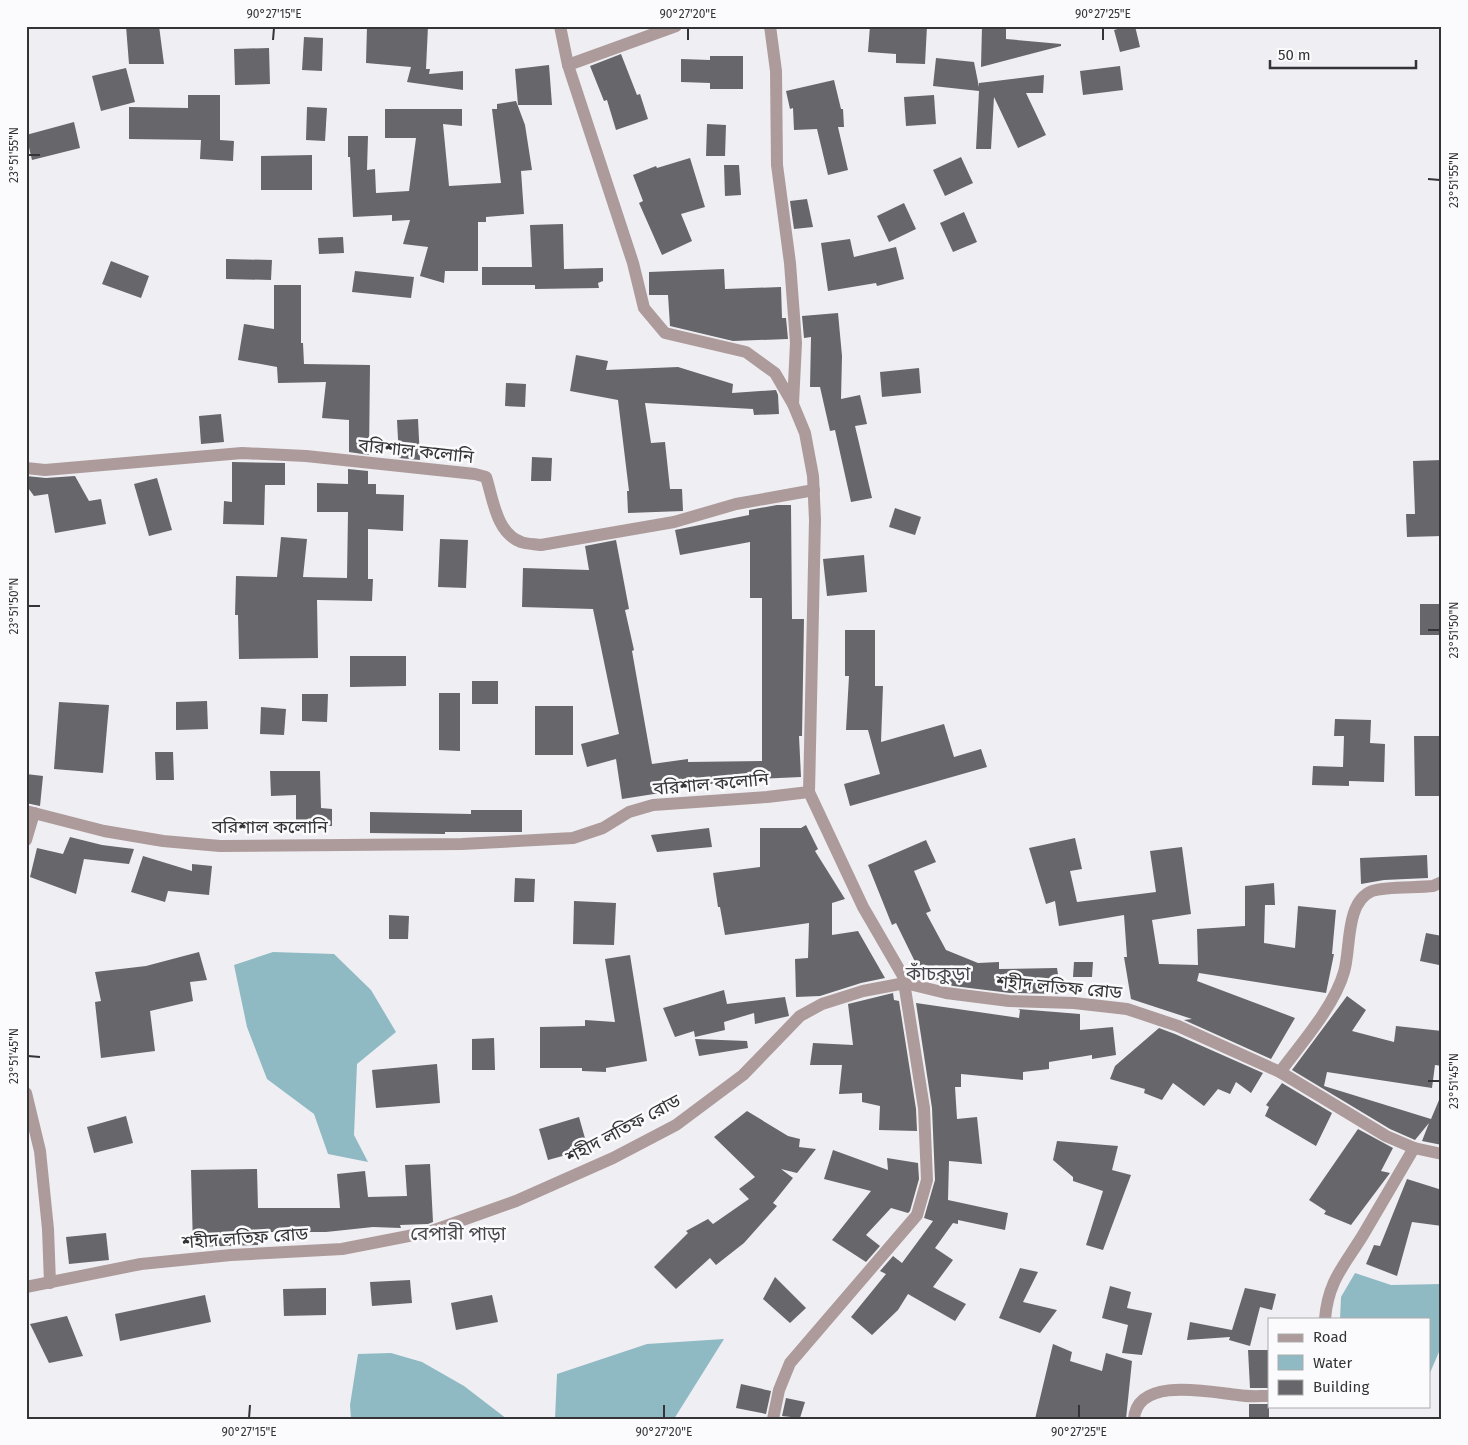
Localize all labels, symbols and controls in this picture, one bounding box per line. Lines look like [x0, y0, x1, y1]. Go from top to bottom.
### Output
text: 90°27'15"E [246, 7, 302, 21]
text: 90°27'20"E [660, 7, 716, 21]
text: 90°27'25"E [1075, 7, 1131, 21]
scale bar [1270, 38, 1417, 70]
text: 50 m [1278, 46, 1311, 64]
text: 23°51'55"N [7, 127, 21, 183]
text: 23°51'55"N [1447, 152, 1461, 208]
street label: বরিশাল কলোনি [356, 434, 476, 468]
text: 23°51'50"N [7, 578, 21, 634]
text: 23°51'50"N [1447, 602, 1461, 658]
street label: বরিশাল কলোনি [651, 768, 771, 800]
street label: বরিশাল কলোনি [211, 816, 329, 838]
district label: কাঁচকুড়া [905, 962, 971, 985]
street label: শহীদ লতিফ রোড [994, 970, 1123, 1003]
text: 23°51'45"N [7, 1028, 21, 1084]
text: 23°51'45"N [1447, 1053, 1461, 1109]
street label: শহীদ লতিফ রোড [561, 1089, 684, 1169]
district label: বেপারী পাড়া [410, 1222, 507, 1245]
street label: শহীদ লতিফ রোড [180, 1223, 309, 1253]
legend [1268, 1318, 1430, 1408]
text: Road [1313, 1328, 1348, 1346]
text: Water [1313, 1354, 1352, 1372]
text: Building [1313, 1378, 1369, 1396]
text: 90°27'15"E [221, 1425, 277, 1439]
text: 90°27'20"E [636, 1425, 692, 1439]
text: 90°27'25"E [1051, 1425, 1107, 1439]

